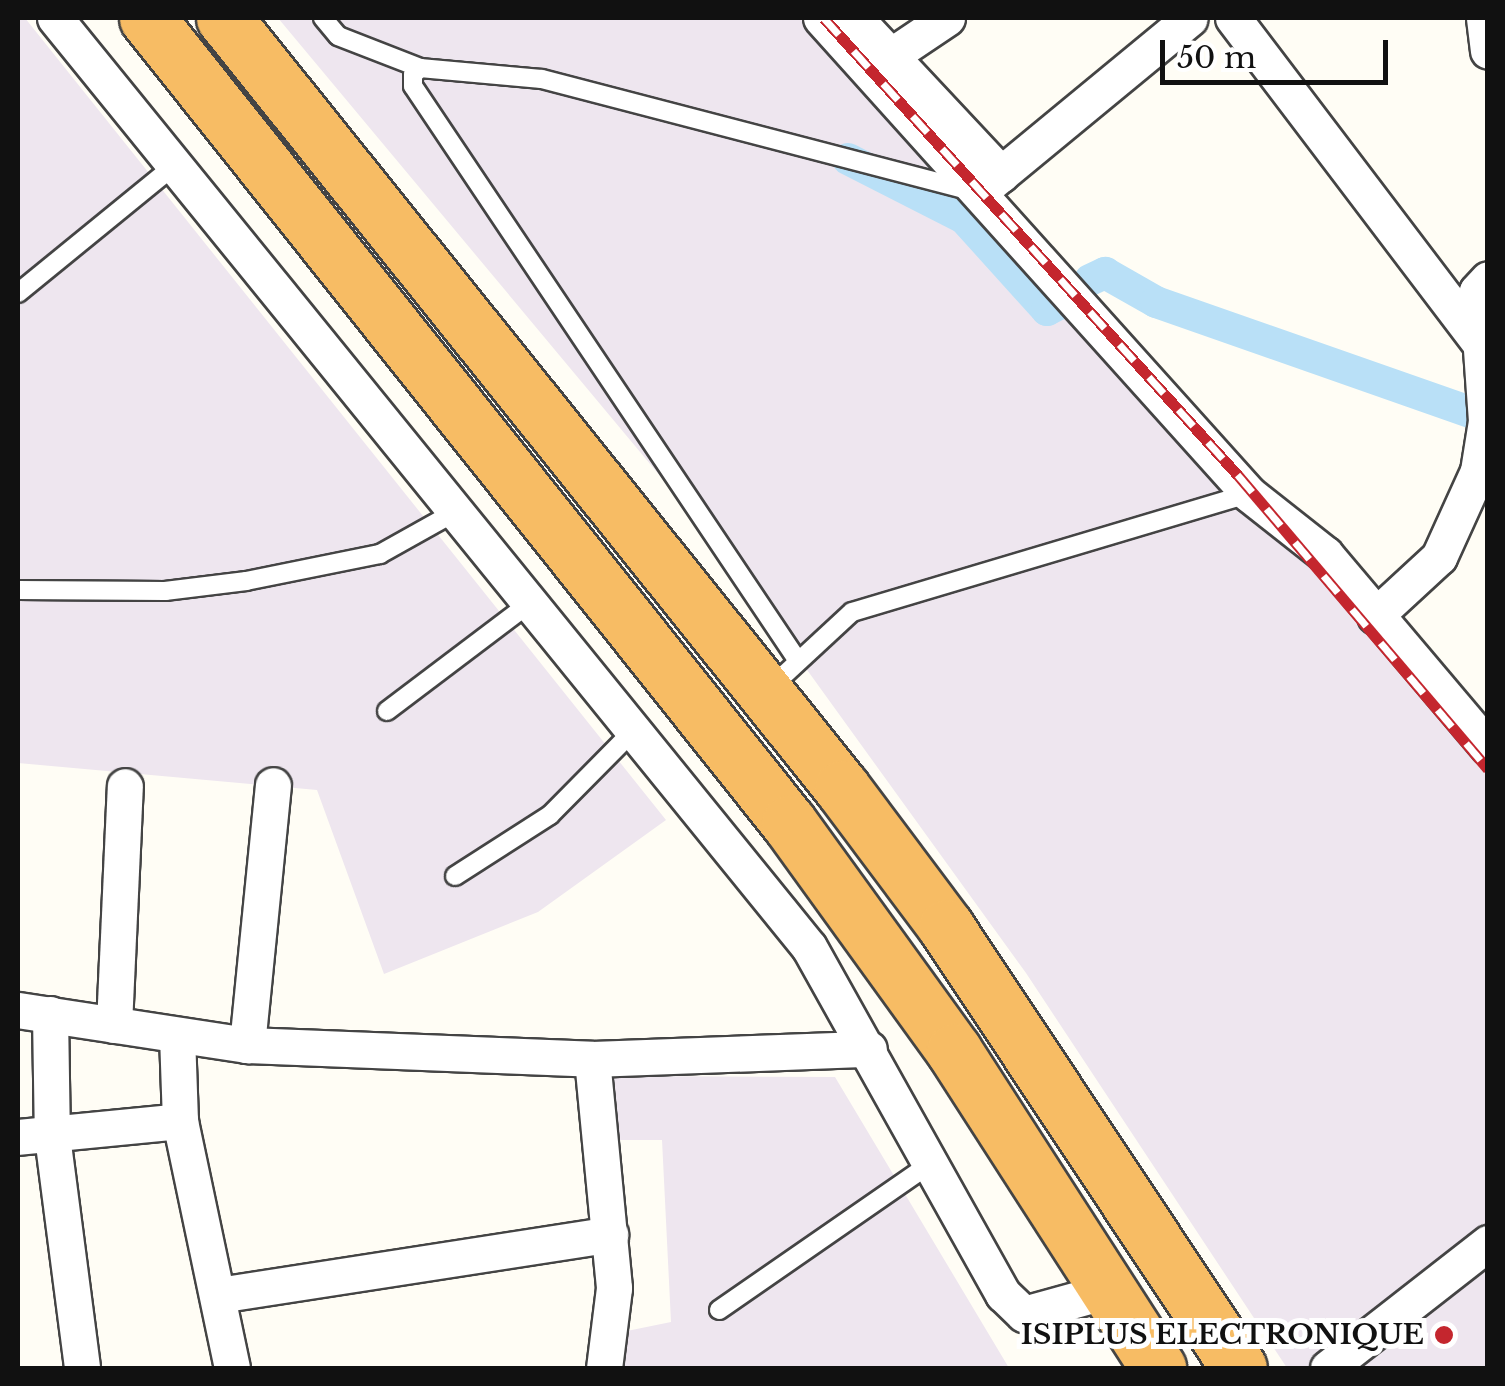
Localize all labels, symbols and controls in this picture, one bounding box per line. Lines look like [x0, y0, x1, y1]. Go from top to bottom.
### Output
scale bar [1165, 20, 1392, 82]
text: 50 m [1177, 39, 1256, 76]
place label: ISIPLUS ELECTRONIQUE [1021, 1318, 1424, 1352]
marker: ISIPLUS ELECTRONIQUE [1433, 1324, 1455, 1346]

